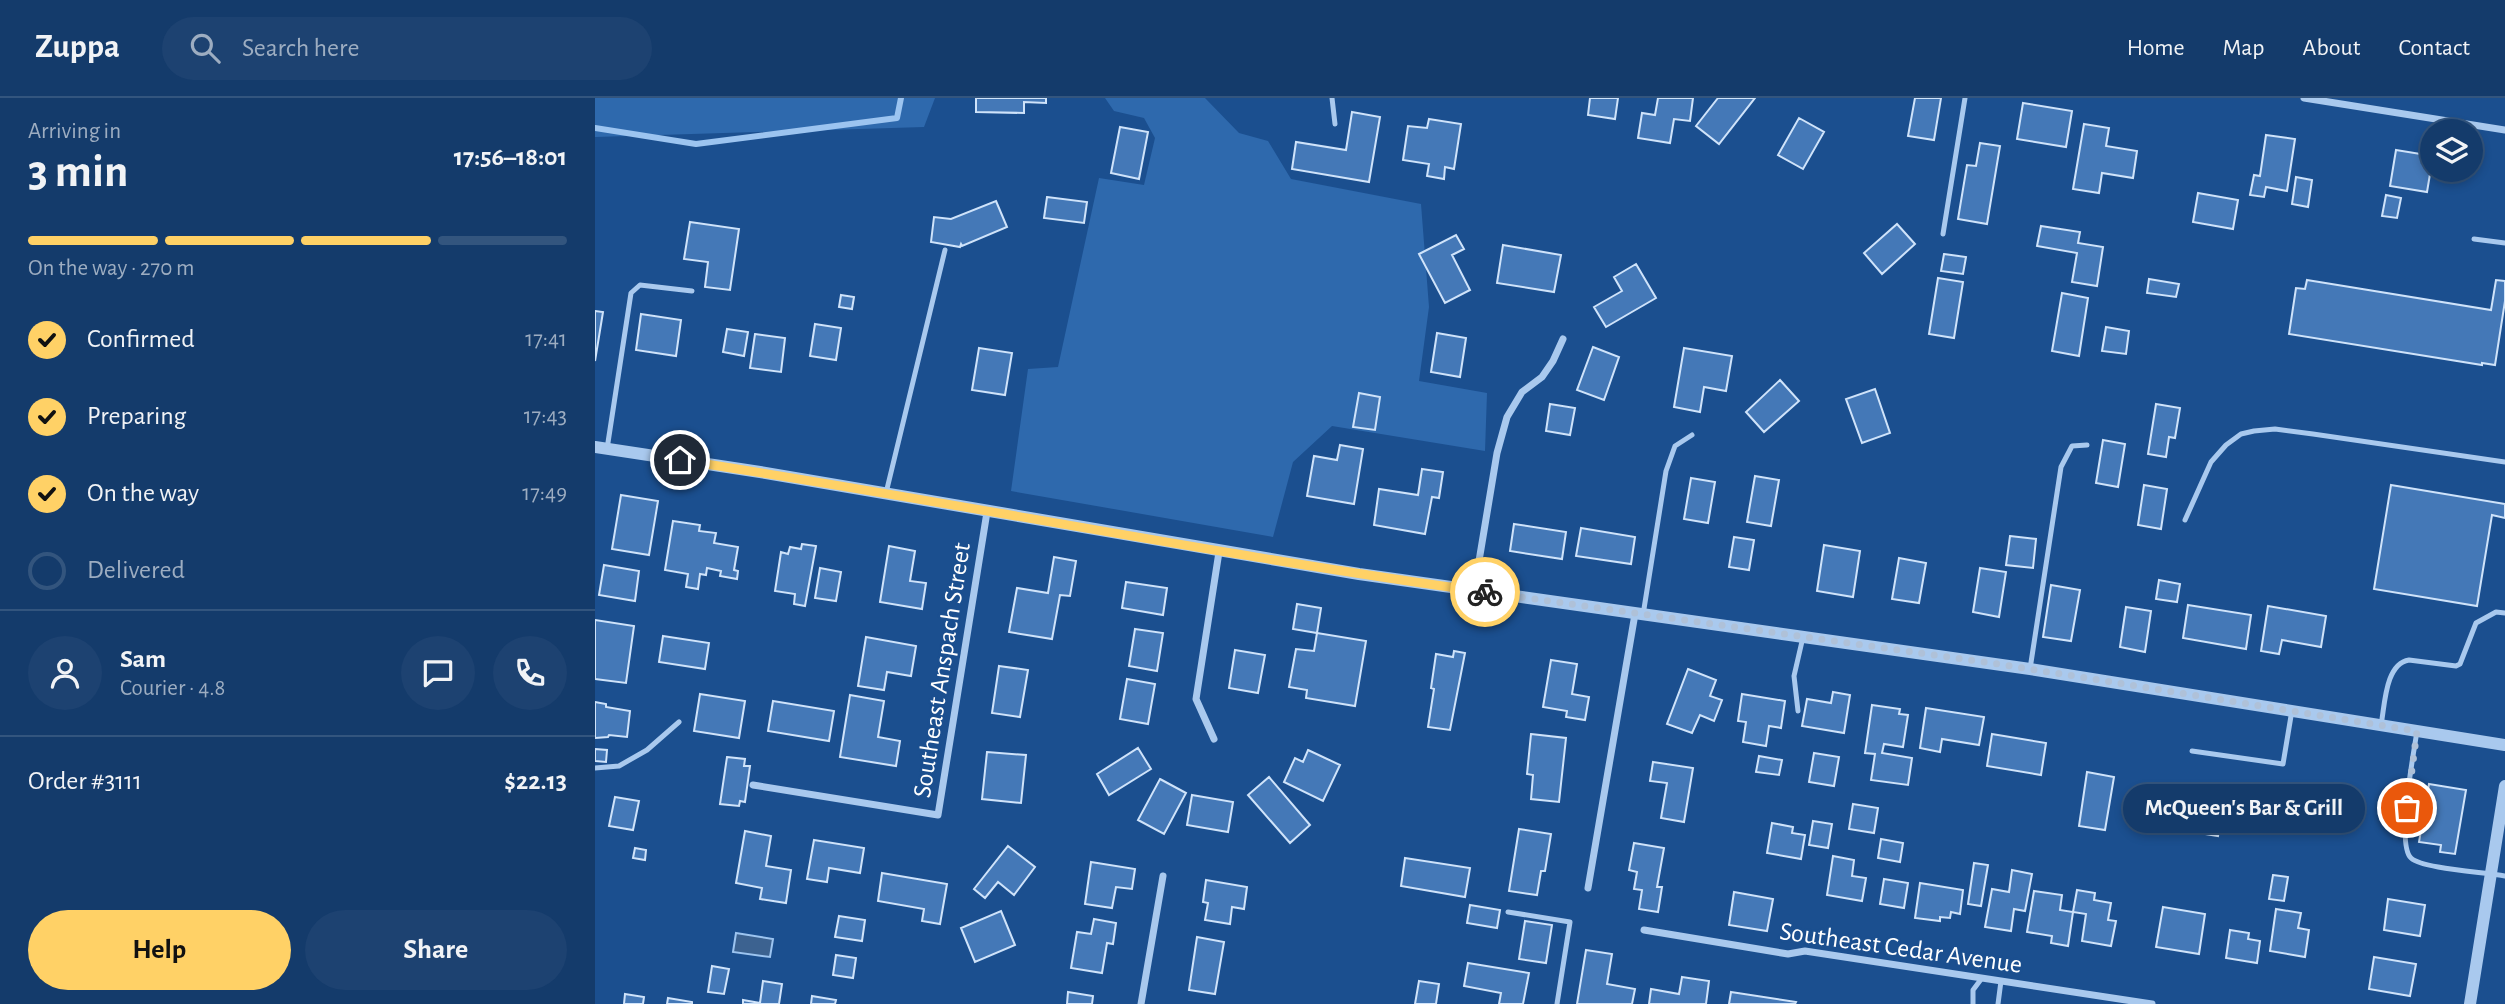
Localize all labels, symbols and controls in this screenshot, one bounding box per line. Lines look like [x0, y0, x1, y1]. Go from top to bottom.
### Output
search box [162, 17, 652, 80]
icon: search [186, 29, 224, 67]
text: Zuppa [35, 31, 120, 64]
text: Search here [242, 35, 359, 61]
text: Home [2127, 36, 2185, 60]
text: Map [2223, 36, 2265, 60]
text: About [2303, 36, 2360, 60]
text: Contact [2398, 36, 2470, 60]
map controls [2420, 119, 2483, 182]
button: layers [2420, 119, 2483, 182]
text: Arriving in [28, 120, 121, 143]
text: 17:56–18:01 [454, 144, 567, 170]
text: 3 min [28, 149, 128, 195]
text: On the way · 270 m [28, 257, 195, 280]
icon: check [28, 321, 66, 359]
text: Confirmed [87, 326, 195, 352]
text: 17:41 [525, 328, 567, 351]
icon: check [28, 398, 66, 436]
text: Preparing [87, 403, 186, 429]
text: 17:43 [524, 405, 567, 428]
pin [650, 430, 710, 490]
icon: home [661, 441, 699, 479]
icon: check [28, 475, 66, 513]
text: On the way [87, 480, 199, 506]
text: 17:49 [522, 482, 567, 505]
street label: Southeast Anspach Street [909, 541, 975, 800]
text: Delivered [87, 557, 185, 583]
courier [1450, 557, 1520, 627]
icon: bike [1466, 573, 1504, 611]
button: person [28, 636, 102, 710]
button: chat [401, 636, 475, 710]
button: phone [493, 636, 567, 710]
text: Sam [120, 646, 166, 672]
text: Courier · 4.8 [120, 677, 225, 700]
text: Order #3111 [28, 768, 142, 794]
text: $22.13 [504, 768, 567, 794]
pin [2377, 778, 2437, 838]
callout: McQueen's Bar & Grill [2123, 784, 2365, 832]
icon: bag [2388, 789, 2426, 827]
text: McQueen's Bar & Grill [2145, 797, 2343, 820]
button: Help [28, 910, 291, 990]
button: Share [305, 910, 567, 990]
street label: Southeast Cedar Avenue [1778, 918, 2024, 978]

